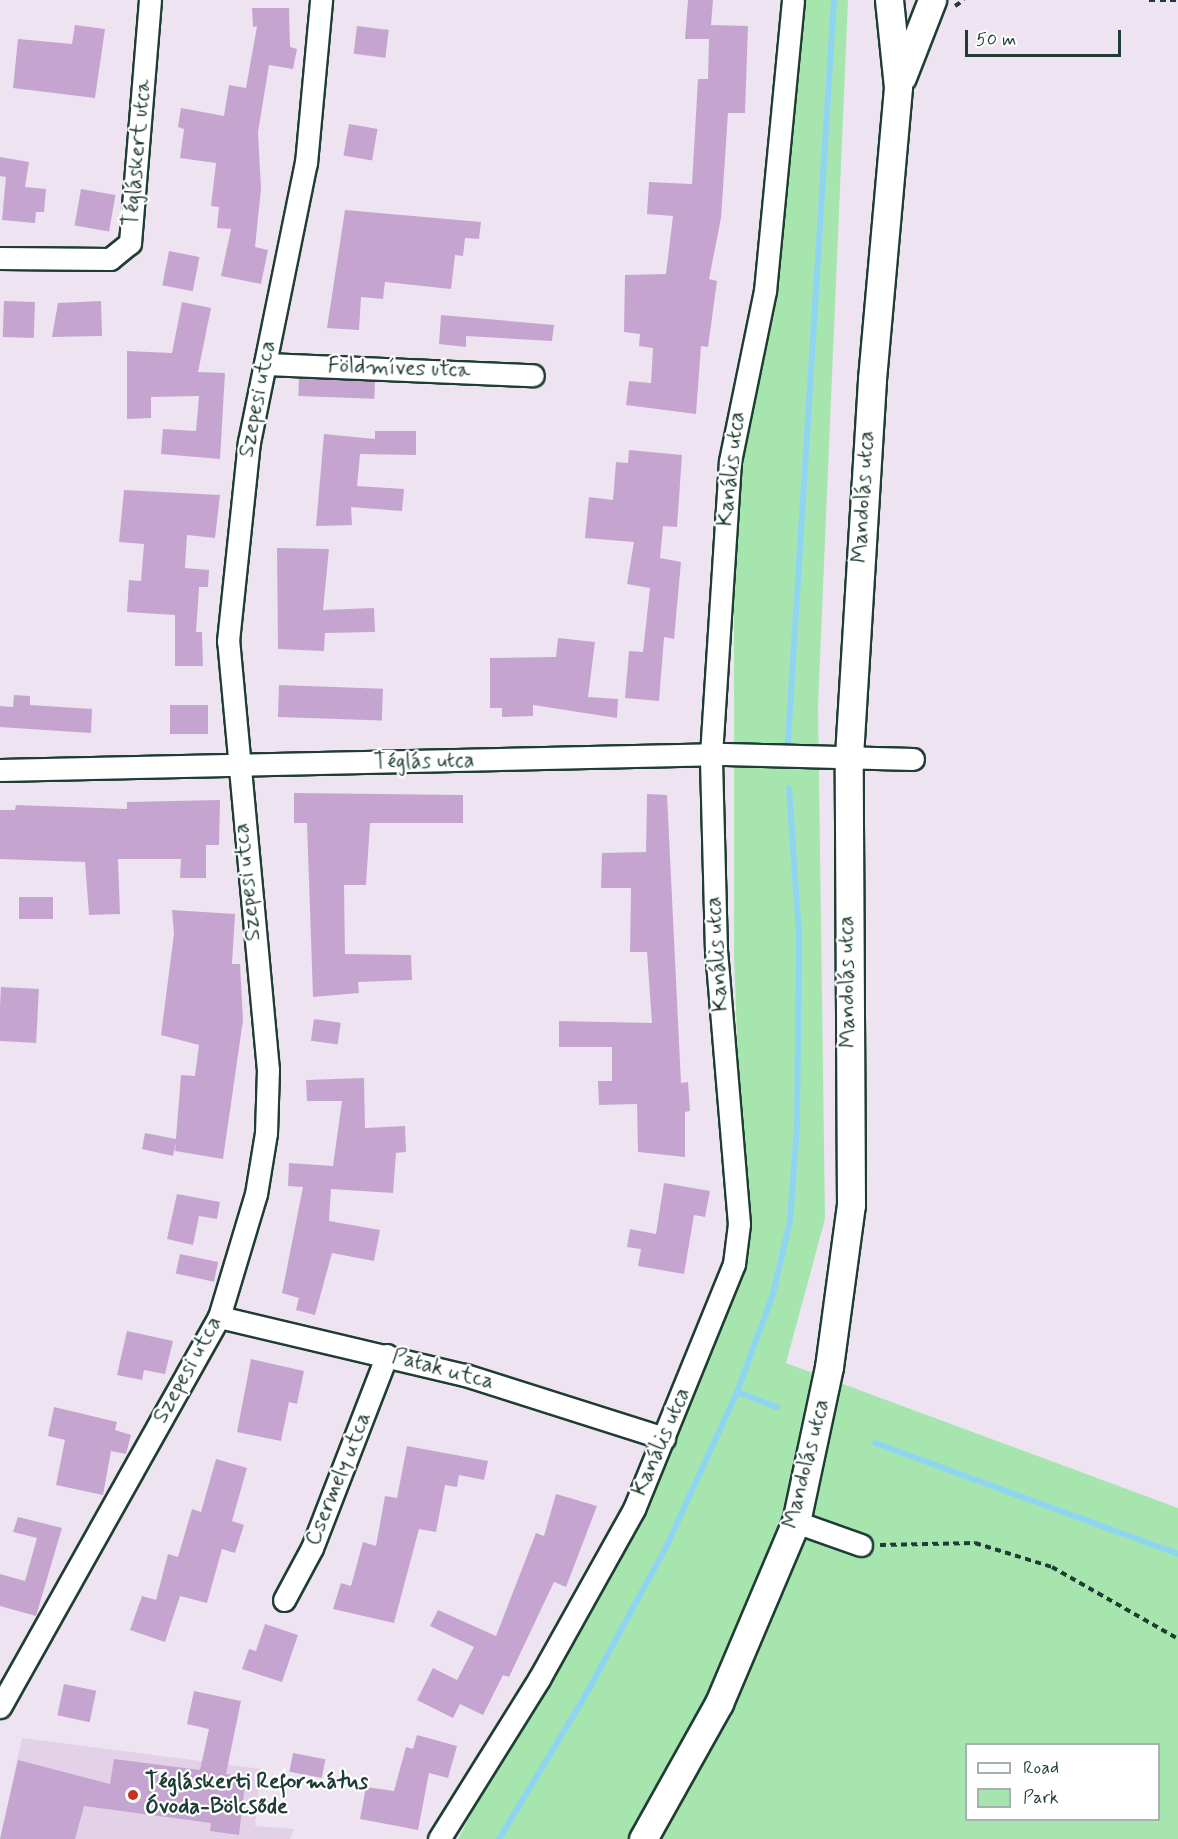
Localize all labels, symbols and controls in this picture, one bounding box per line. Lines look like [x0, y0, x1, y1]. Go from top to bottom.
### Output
scale bar [968, 18, 1124, 56]
text: 50 m [976, 28, 1016, 52]
street label: Tégláskert utca [118, 75, 158, 231]
street label: Szepesi utca [234, 338, 282, 460]
street label: Földmíves utca [325, 353, 473, 385]
street label: Kanális utca [713, 407, 751, 531]
street label: Mandolás utca [847, 427, 881, 567]
street label: Téglás utca [370, 748, 478, 776]
street label: Szepesi utca [229, 822, 267, 942]
street label: Kanális utca [701, 892, 735, 1016]
street label: Mandolás utca [834, 912, 862, 1052]
street label: Szepesi utca [148, 1312, 228, 1428]
street label: Patak utca [390, 1344, 496, 1396]
street label: Kanális utca [626, 1381, 698, 1503]
street label: Mandolás utca [777, 1394, 837, 1534]
street label: Csermely utca [301, 1410, 377, 1548]
legend [965, 1743, 1160, 1821]
text: Road [1023, 1756, 1059, 1780]
place label: Tégláskerti Református Óvoda-Bölcsőde [145, 1769, 368, 1820]
text: Park [1023, 1786, 1059, 1810]
marker: Tégláskerti Református Óvoda-Bölcsőde [126, 1788, 140, 1802]

